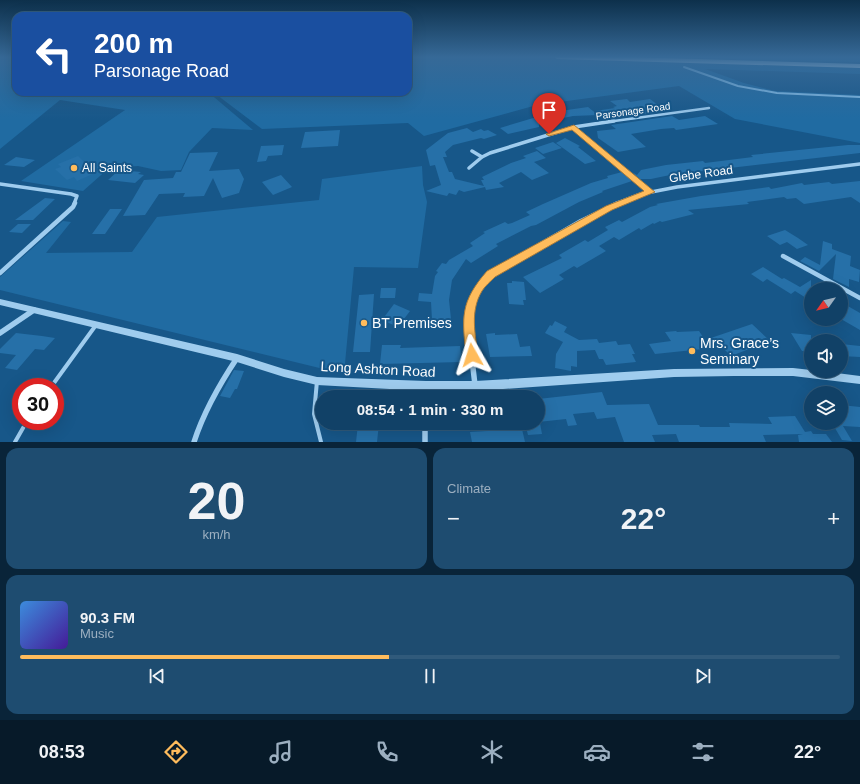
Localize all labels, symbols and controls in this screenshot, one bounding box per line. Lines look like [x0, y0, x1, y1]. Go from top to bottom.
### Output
icon: left [28, 28, 80, 80]
text: 200 m [94, 28, 173, 59]
text: Parsonage Road [94, 61, 229, 81]
pin [532, 93, 566, 134]
icon: arrive [538, 99, 560, 121]
street label: Parsonage Road [595, 100, 671, 122]
place label: All Saints [82, 161, 132, 175]
marker: All Saints [69, 163, 79, 173]
street label: Glebe Road [668, 163, 734, 185]
north arrow [804, 282, 848, 326]
map controls [804, 282, 848, 430]
place label: BT Premises [372, 315, 452, 331]
marker: BT Premises [359, 318, 369, 328]
position arrow [451, 334, 493, 376]
button: sound [804, 334, 848, 378]
place label: Mrs. Grace’s Seminary [700, 335, 779, 367]
marker: Mrs. Grace’s Seminary [687, 346, 697, 356]
street label: Long Ashton Road [320, 358, 436, 380]
speed limit sign: 30 [12, 378, 64, 430]
button: layers [804, 386, 848, 430]
text: 08:54 · 1 min · 330 m [357, 401, 503, 418]
text: 20 [188, 472, 245, 530]
text: Climate [447, 481, 491, 496]
text: 22° [621, 502, 666, 535]
text: − [447, 506, 460, 531]
text: + [827, 506, 840, 531]
text: km/h [202, 527, 231, 542]
text: 90.3 FM [80, 609, 135, 626]
text: Music [80, 626, 114, 641]
icon: previous [146, 665, 168, 687]
icon: pause [419, 665, 441, 687]
icon: next [692, 665, 714, 687]
icon: directions [162, 738, 190, 766]
icon: music [267, 738, 295, 766]
icon: phone [373, 738, 401, 766]
icon: climate [478, 738, 506, 766]
icon: car [583, 738, 611, 766]
icon: filters [689, 738, 717, 766]
text: 08:53 [39, 742, 85, 762]
text: 22° [794, 742, 821, 762]

